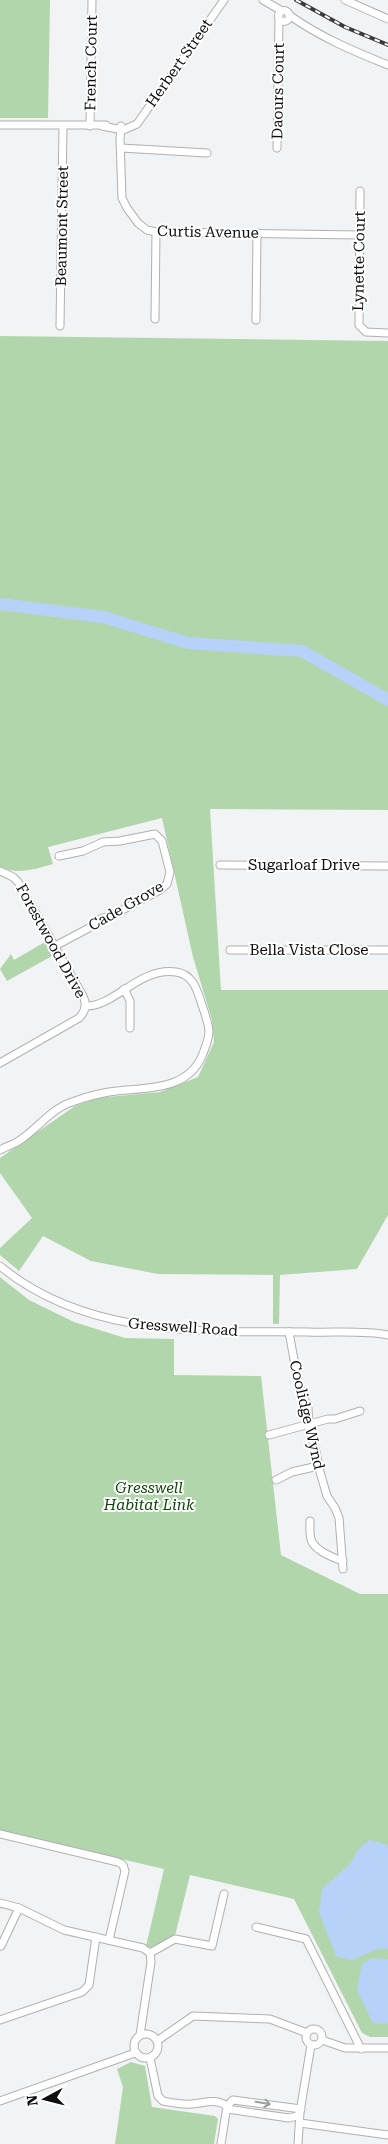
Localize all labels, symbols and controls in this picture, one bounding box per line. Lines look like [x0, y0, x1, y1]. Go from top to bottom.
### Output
street label: French Court [81, 14, 101, 111]
street label: Herbert Street [142, 15, 216, 111]
street label: Daours Court [268, 42, 288, 139]
street label: Beaumont Street [52, 165, 72, 286]
street label: Lynette Court [349, 210, 369, 311]
street label: Curtis Avenue [157, 222, 259, 242]
street label: Sugarloaf Drive [248, 856, 360, 874]
street label: Cade Grove [85, 877, 167, 935]
street label: Forestwood Drive [12, 881, 90, 1001]
street label: Bella Vista Close [249, 941, 369, 959]
street label: Gresswell Road [127, 1314, 239, 1340]
street label: Coolidge Wynd [286, 1359, 328, 1472]
park label: Gresswell Habitat Link [103, 1479, 195, 1514]
north arrow [20, 2074, 70, 2124]
text: N [23, 2094, 41, 2107]
one-way arrow [254, 2099, 270, 2109]

